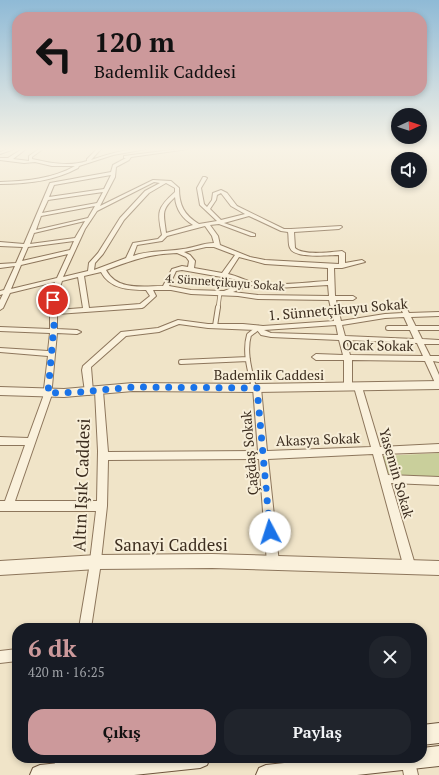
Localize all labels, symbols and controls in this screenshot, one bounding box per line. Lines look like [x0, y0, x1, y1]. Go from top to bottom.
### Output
text: 120 m [94, 23, 175, 60]
icon: left [28, 28, 80, 80]
text: Bademlik Caddesi [94, 59, 236, 83]
north arrow [391, 108, 427, 144]
map controls [391, 108, 427, 188]
button: sound [391, 152, 427, 188]
street label: 4. Sünnetçikuyu Sokak [165, 270, 286, 294]
pin [36, 283, 70, 317]
icon: arrive [42, 289, 64, 311]
street label: 1. Sünnetçikuyu Sokak [267, 293, 409, 325]
street label: Ocak Sokak [342, 335, 415, 355]
street label: Bademlik Caddesi [214, 365, 324, 384]
street label: Çağdaş Sokak [236, 409, 262, 496]
street label: Altın Işık Caddesi [67, 418, 95, 552]
street label: Yasemin Sokak [375, 426, 419, 521]
street label: Akasya Sokak [276, 428, 361, 450]
position arrow [249, 511, 291, 553]
street label: Sanayi Caddesi [114, 533, 228, 556]
text: 6 dk [28, 632, 76, 664]
button: close [369, 636, 411, 678]
text: 420 m · 16:25 [28, 663, 105, 681]
button: Çıkış [28, 709, 216, 755]
button: Paylaş [224, 709, 411, 755]

